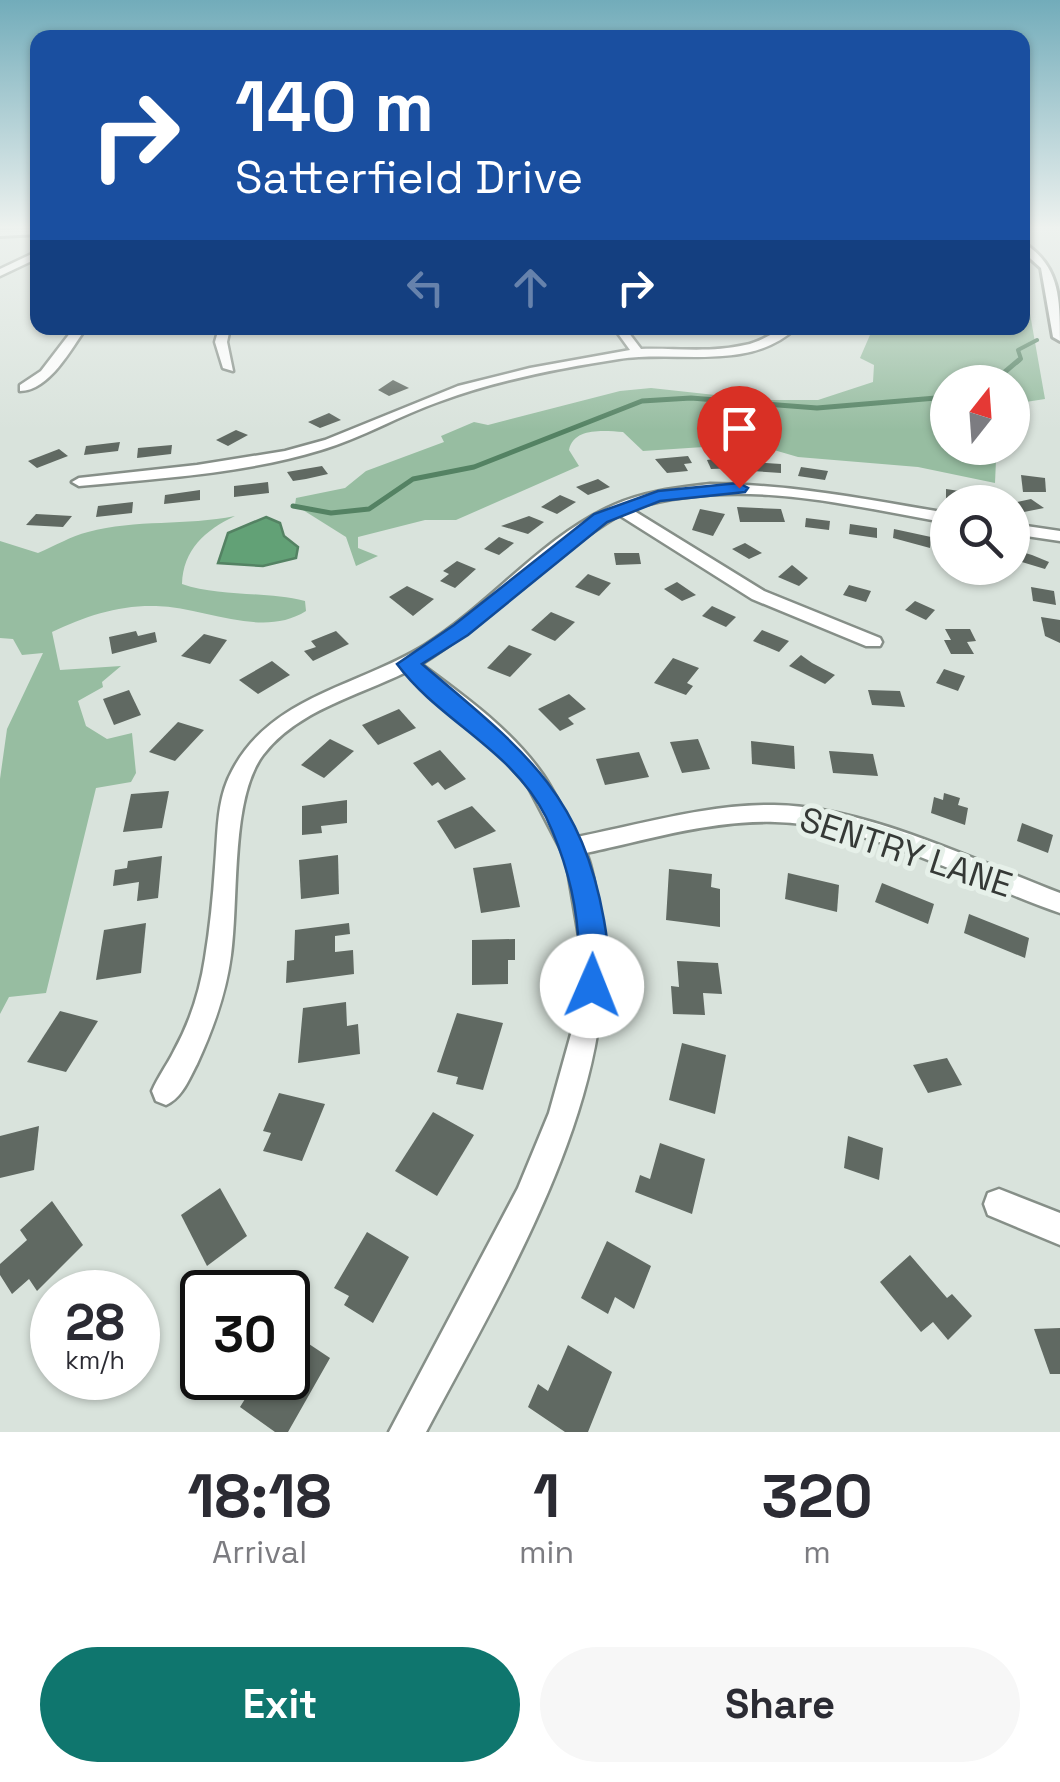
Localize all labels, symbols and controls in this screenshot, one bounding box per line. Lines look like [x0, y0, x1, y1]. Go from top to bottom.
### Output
text: 140 m [235, 62, 434, 151]
icon: right [70, 70, 200, 200]
text: Satterfield Drive [235, 149, 583, 206]
icon: left [398, 260, 453, 315]
icon: ahead [503, 260, 558, 315]
icon: right [608, 260, 663, 315]
north arrow [930, 365, 1030, 465]
map controls [930, 365, 1030, 585]
pin [697, 386, 782, 489]
icon: arrive [712, 401, 767, 456]
button: search [930, 485, 1030, 585]
street label: SENTRY LANE [794, 797, 1018, 907]
position arrow [540, 934, 644, 1038]
speed limit sign: 30 [180, 1270, 310, 1400]
text: 28 [65, 1291, 125, 1355]
text: km/h [65, 1344, 125, 1376]
text: 18:18 [187, 1458, 332, 1535]
text: 1 [533, 1458, 560, 1535]
text: 320 [762, 1458, 873, 1535]
text: Arrival [212, 1532, 307, 1572]
text: min [519, 1532, 574, 1572]
text: m [803, 1532, 831, 1572]
button: Exit [40, 1647, 520, 1762]
button: Share [540, 1647, 1020, 1762]

